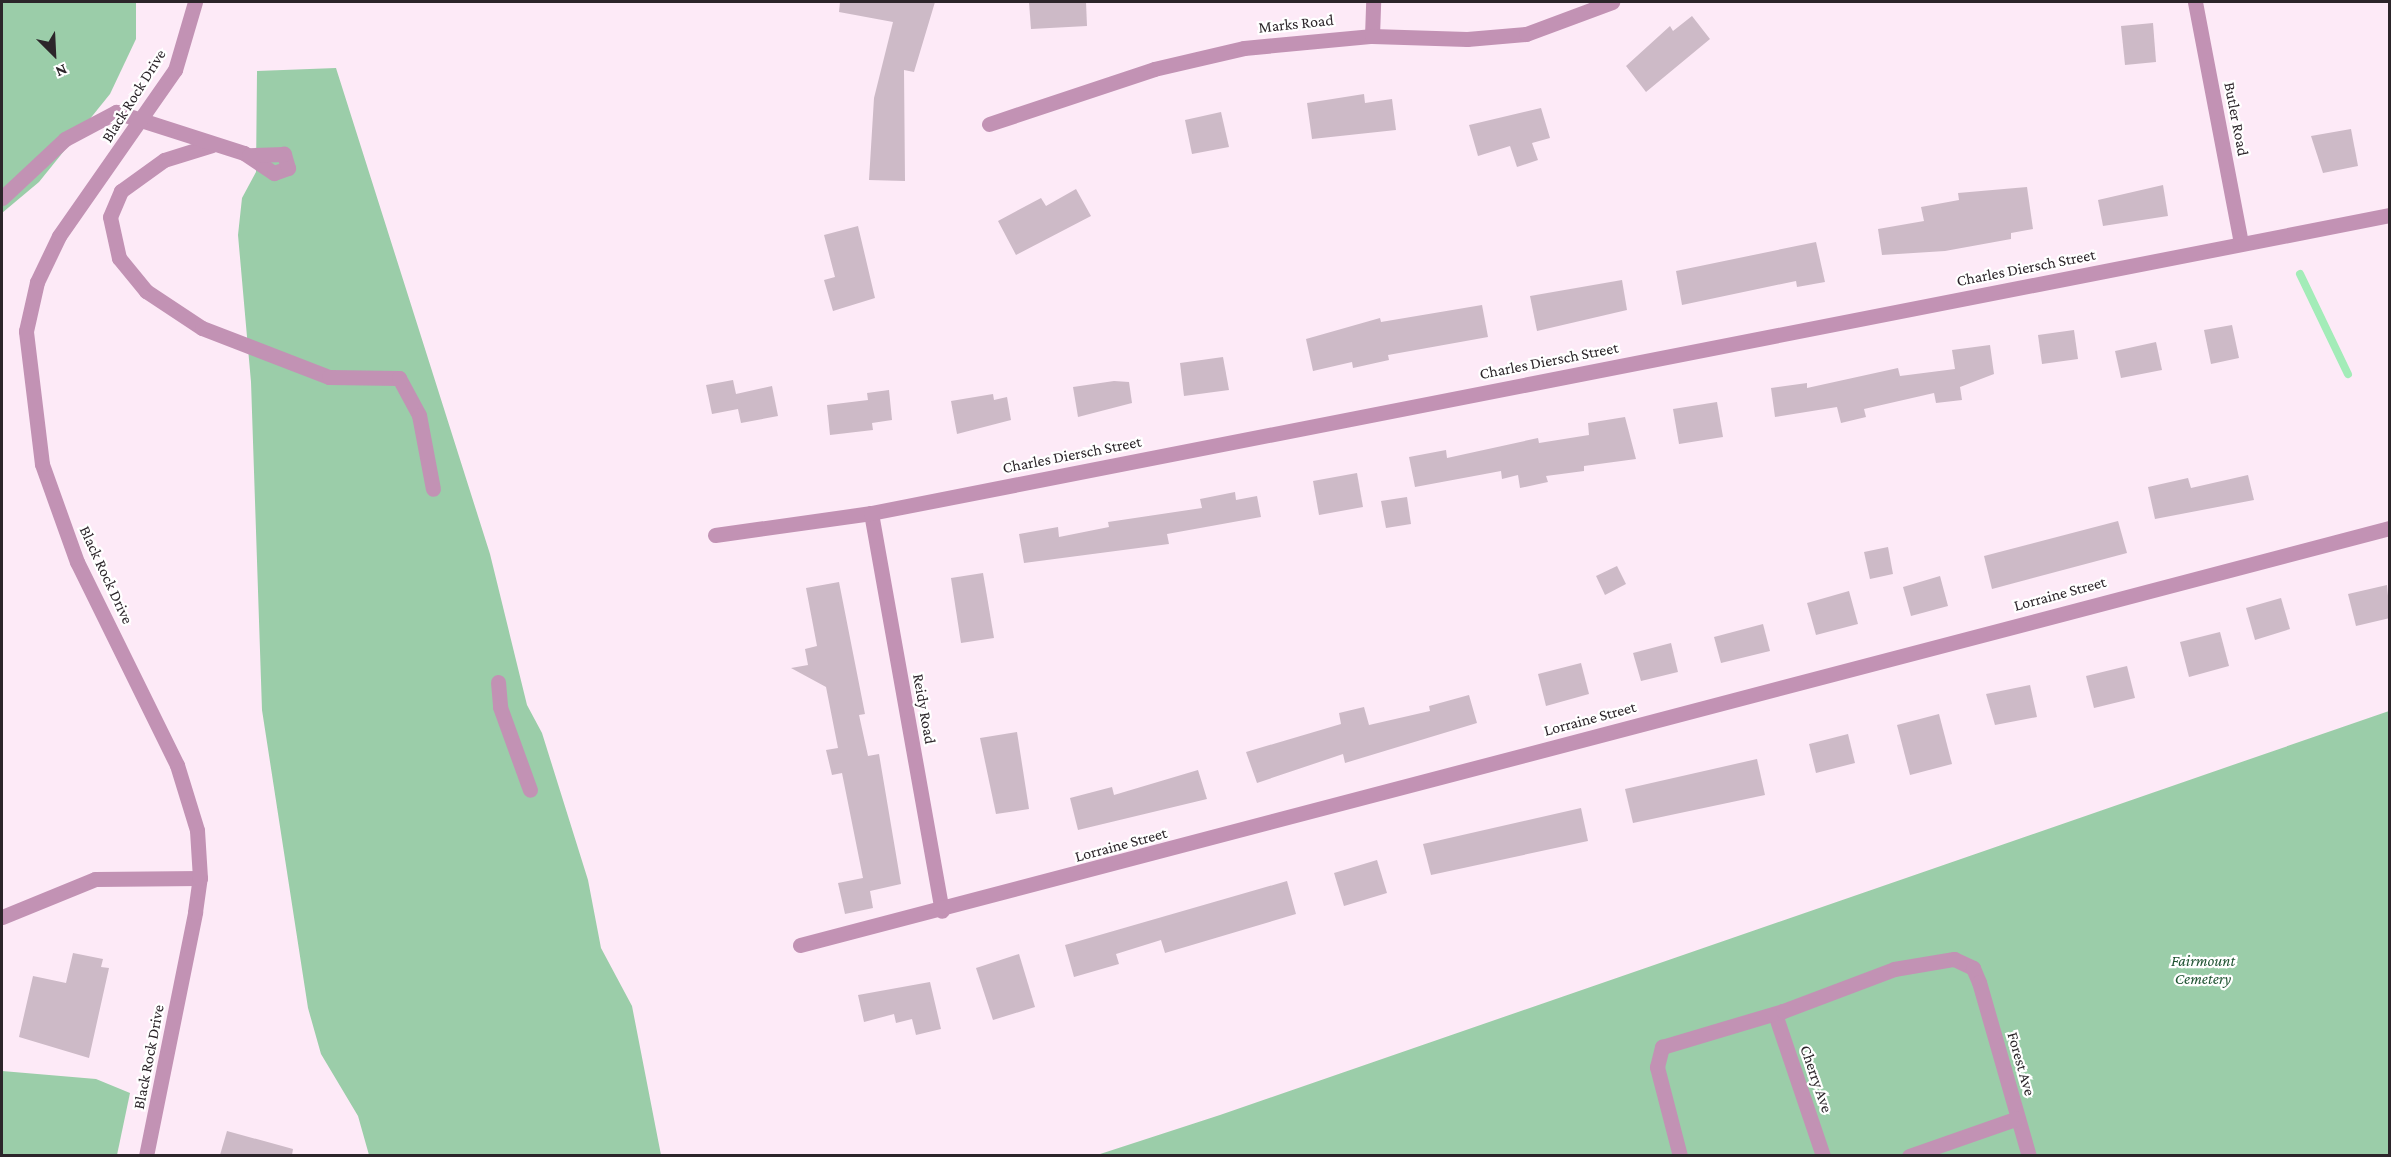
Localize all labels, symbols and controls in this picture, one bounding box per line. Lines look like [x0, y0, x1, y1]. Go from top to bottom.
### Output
street label: Marks Road [1257, 11, 1335, 37]
north arrow [24, 24, 84, 84]
street label: Black Rock Drive [98, 46, 170, 146]
text: N [53, 61, 70, 81]
street label: Butler Road [2219, 80, 2253, 158]
street label: Charles Diersch Street [1955, 245, 2097, 291]
street label: Charles Diersch Street [1478, 338, 1620, 384]
street label: Charles Diersch Street [1001, 432, 1143, 478]
street label: Black Rock Drive [75, 523, 137, 627]
street label: Lorraine Street [2012, 572, 2108, 616]
street label: Reidy Road [908, 672, 940, 746]
street label: Lorraine Street [1542, 697, 1638, 741]
street label: Lorraine Street [1073, 823, 1169, 867]
park label: Fairmount Cemetery [2171, 951, 2235, 989]
street label: Black Rock Drive [129, 1003, 169, 1111]
street label: Forest Ave [2003, 1030, 2039, 1098]
street label: Cherry Ave [1796, 1043, 1836, 1115]

